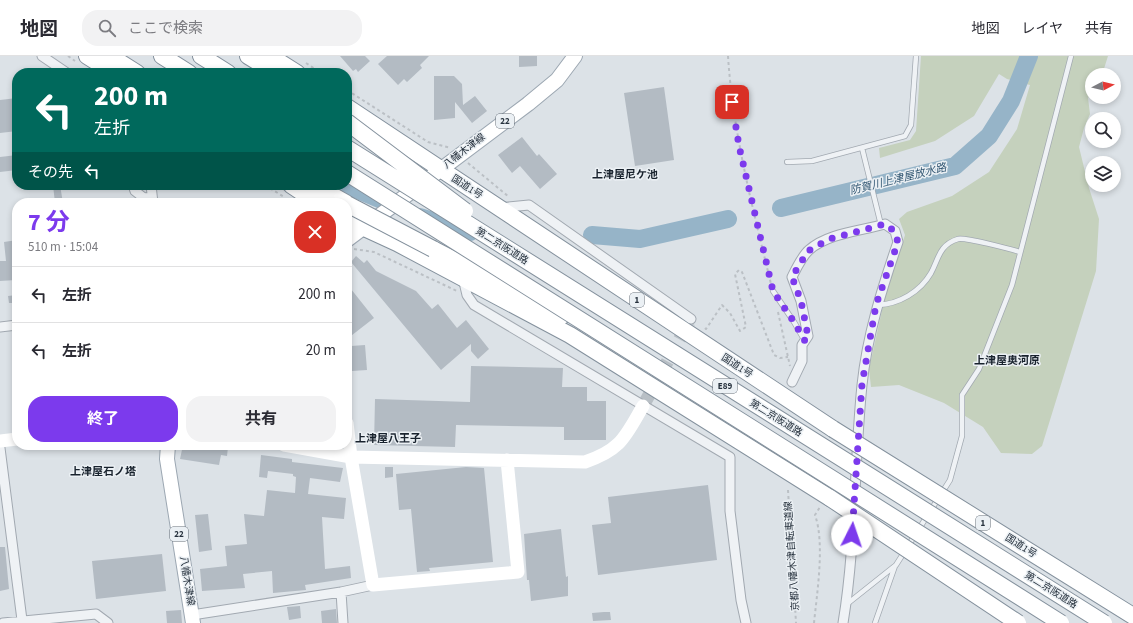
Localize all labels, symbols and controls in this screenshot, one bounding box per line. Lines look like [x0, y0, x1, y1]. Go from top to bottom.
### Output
search box [82, 10, 362, 46]
text: 地図 [20, 16, 58, 43]
icon: search [96, 17, 118, 39]
text: ここで検索 [128, 18, 203, 39]
text: 地図 [971, 19, 999, 39]
text: レイヤ [1021, 19, 1063, 39]
text: 共有 [1085, 19, 1113, 39]
north arrow [1085, 68, 1121, 104]
map controls [1085, 68, 1121, 192]
text: 200 m [94, 76, 168, 116]
icon: left [28, 84, 80, 136]
pin [715, 85, 749, 119]
icon: arrive [721, 91, 743, 113]
button: search [1085, 112, 1121, 148]
road number: 22 [496, 114, 514, 128]
text: 左折 [94, 116, 130, 141]
street label: 八幡木津線 [440, 130, 488, 172]
button: layers [1085, 156, 1121, 192]
icon: left [81, 160, 103, 182]
water label: 防賀川上津屋放水路 [848, 160, 949, 198]
text: その先 [28, 162, 73, 183]
district label: 上津屋尼ケ池 [592, 167, 658, 182]
street label: 国道1号 [449, 172, 485, 202]
text: 7 分 [28, 205, 69, 240]
button: close [294, 211, 336, 253]
street label: 第二京阪道路 [473, 224, 531, 268]
text: 510 m · 15:04 [28, 238, 98, 256]
icon: left [28, 284, 50, 306]
text: 200 m [298, 284, 336, 305]
text: 左折 [62, 285, 92, 306]
road number: 1 [630, 293, 644, 307]
icon: left [28, 340, 50, 362]
text: 20 m [306, 340, 336, 361]
text: 左折 [62, 341, 92, 362]
street label: 国道1号 [719, 351, 755, 381]
district label: 上津屋奥河原 [974, 353, 1040, 368]
road number: E89 [713, 379, 737, 393]
button: 終了 [28, 396, 178, 442]
button: 共有 [186, 396, 336, 442]
street label: 第二京阪道路 [747, 396, 805, 440]
district label: 上津屋八王子 [355, 431, 421, 446]
district label: 上津屋石ノ塔 [70, 464, 136, 479]
street label: 京都八幡木津自転車道線 [781, 501, 803, 611]
position arrow [831, 514, 873, 556]
road number: 1 [976, 516, 990, 530]
road number: 22 [170, 527, 188, 541]
street label: 国道1号 [1002, 531, 1040, 561]
street label: 八幡木津線 [176, 555, 198, 607]
street label: 第二京阪道路 [1022, 568, 1080, 612]

